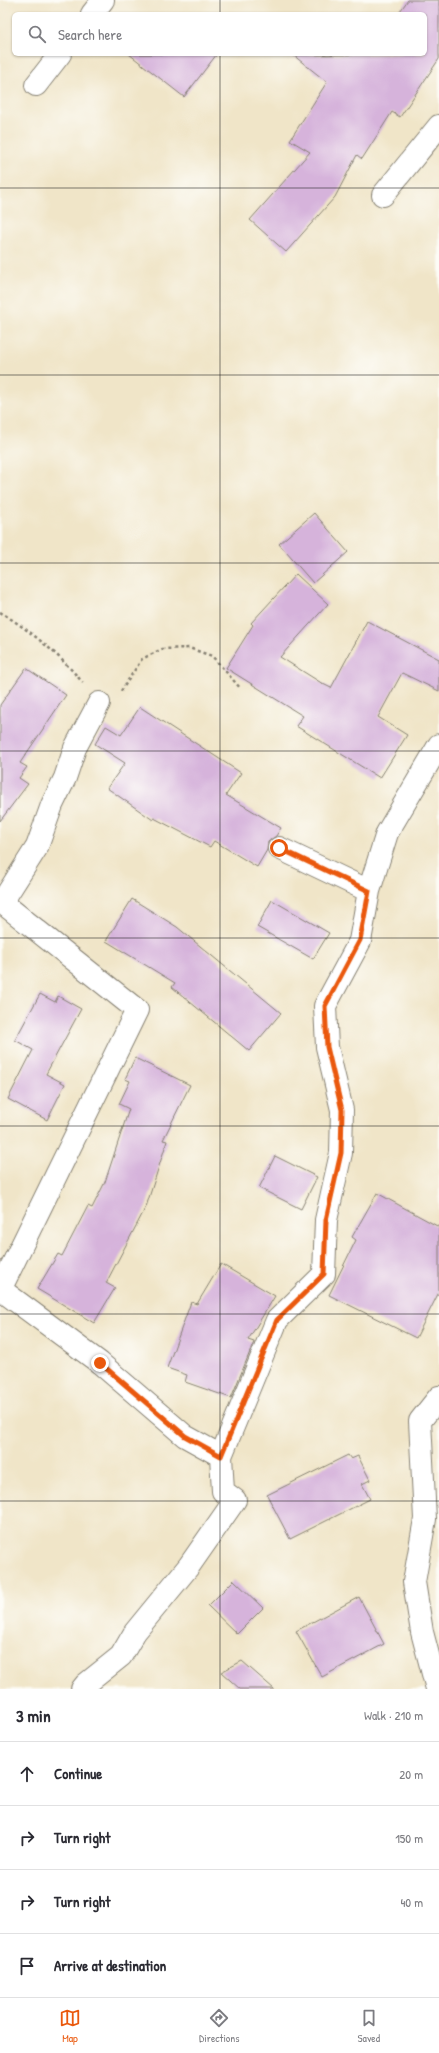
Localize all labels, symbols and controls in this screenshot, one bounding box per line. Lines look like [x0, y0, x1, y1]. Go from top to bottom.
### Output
search box [12, 12, 427, 56]
icon: search [26, 23, 48, 45]
text: Search here [58, 24, 122, 45]
route start [270, 839, 288, 857]
route end [91, 1354, 109, 1372]
text: 3 min [16, 1704, 51, 1727]
text: Walk · 210 m [364, 1706, 423, 1724]
icon: ahead [16, 1763, 38, 1785]
text: Continue [54, 1763, 102, 1784]
text: 20 m [399, 1765, 423, 1783]
icon: right [16, 1827, 38, 1849]
text: Turn right [54, 1827, 110, 1848]
text: 150 m [395, 1829, 423, 1847]
icon: right [16, 1891, 38, 1913]
text: Turn right [54, 1891, 110, 1912]
text: 40 m [400, 1893, 423, 1911]
icon: arrive [16, 1955, 38, 1977]
text: Arrive at destination [54, 1955, 166, 1976]
tab: Map [59, 2007, 81, 2045]
tab: Directions [199, 2007, 240, 2045]
tab: Saved [358, 2007, 380, 2045]

